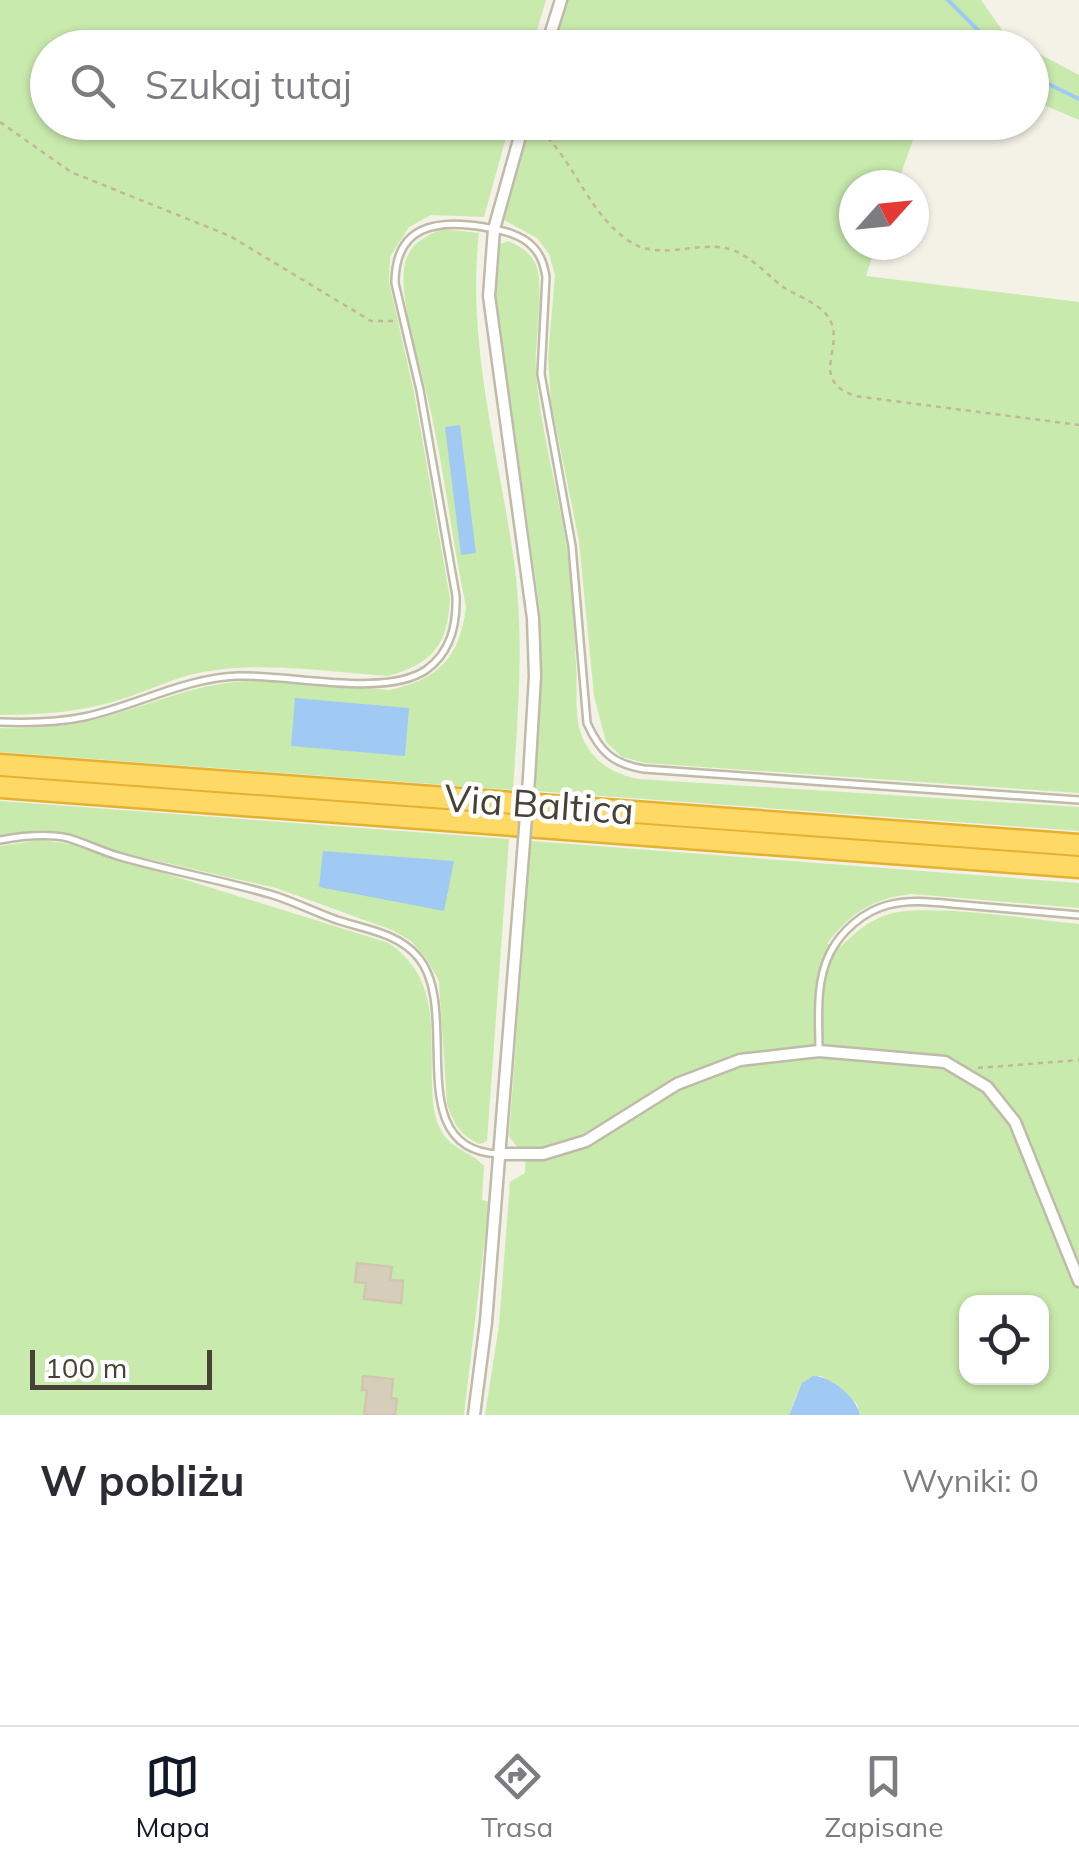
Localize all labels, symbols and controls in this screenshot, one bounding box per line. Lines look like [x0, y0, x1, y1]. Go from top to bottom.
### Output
search box [30, 30, 1049, 140]
icon: search [65, 58, 120, 113]
text: Szukaj tutaj [145, 61, 352, 109]
north arrow [839, 170, 929, 260]
street label: Via Baltica [443, 773, 635, 835]
map controls [959, 1295, 1049, 1385]
button: locate [959, 1295, 1049, 1385]
scale bar [30, 1345, 212, 1390]
text: 100 m [45, 1350, 127, 1385]
text: W pobliżu [40, 1454, 245, 1507]
text: Wyniki: 0 [902, 1460, 1039, 1500]
tab: Mapa [136, 1749, 210, 1844]
tab: Trasa [481, 1749, 553, 1844]
tab: Zapisane [824, 1749, 943, 1844]

